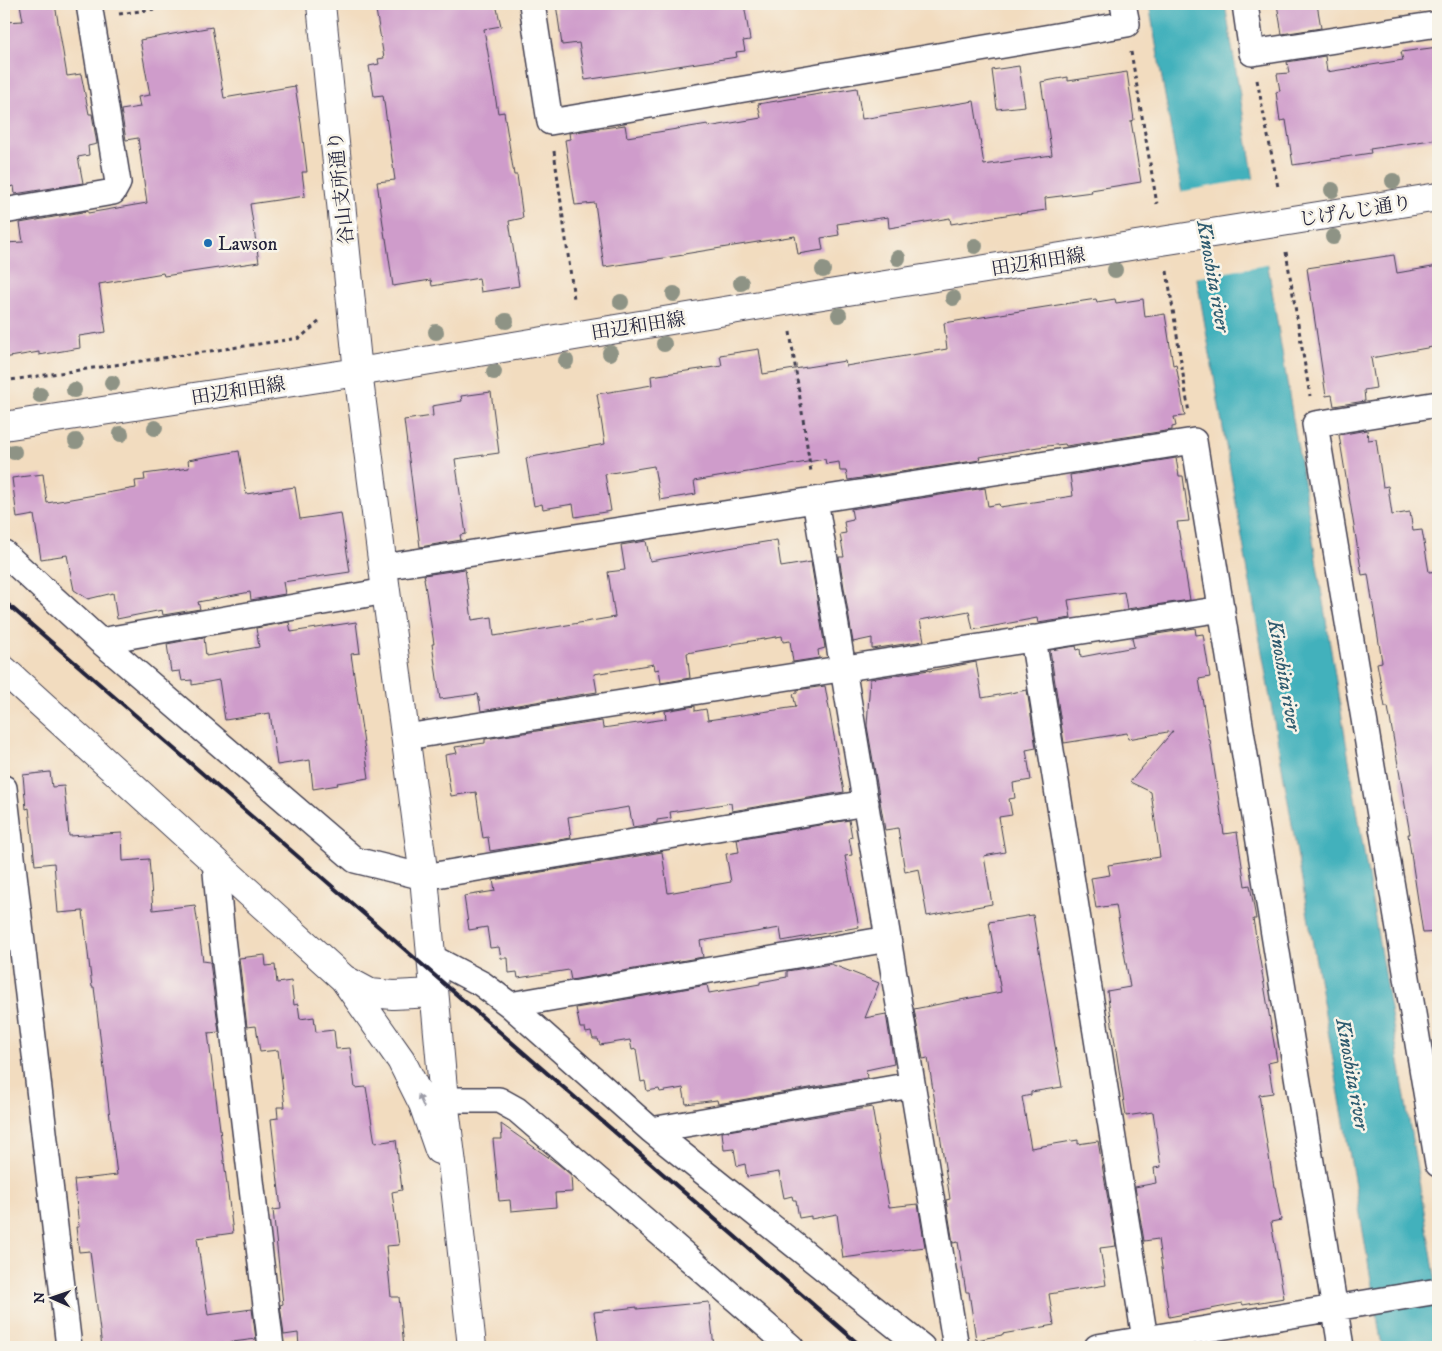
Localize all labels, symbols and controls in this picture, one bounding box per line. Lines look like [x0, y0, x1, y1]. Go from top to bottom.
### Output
street label: 谷山支所通り [324, 130, 359, 246]
street label: じげんじ通り [1297, 191, 1413, 232]
water label: Kinoshita river [1190, 218, 1235, 336]
place label: Lawson [218, 233, 277, 256]
marker: Lawson [202, 237, 214, 249]
street label: 田辺和田線 [990, 244, 1087, 281]
street label: 田辺和田線 [590, 308, 687, 345]
street label: 田辺和田線 [190, 373, 287, 410]
water label: Kinoshita river [1261, 617, 1306, 735]
water label: Kinoshita river [1329, 1016, 1374, 1134]
one-way arrow [416, 1094, 424, 1108]
north arrow [28, 1274, 78, 1324]
text: N [31, 1291, 49, 1304]

